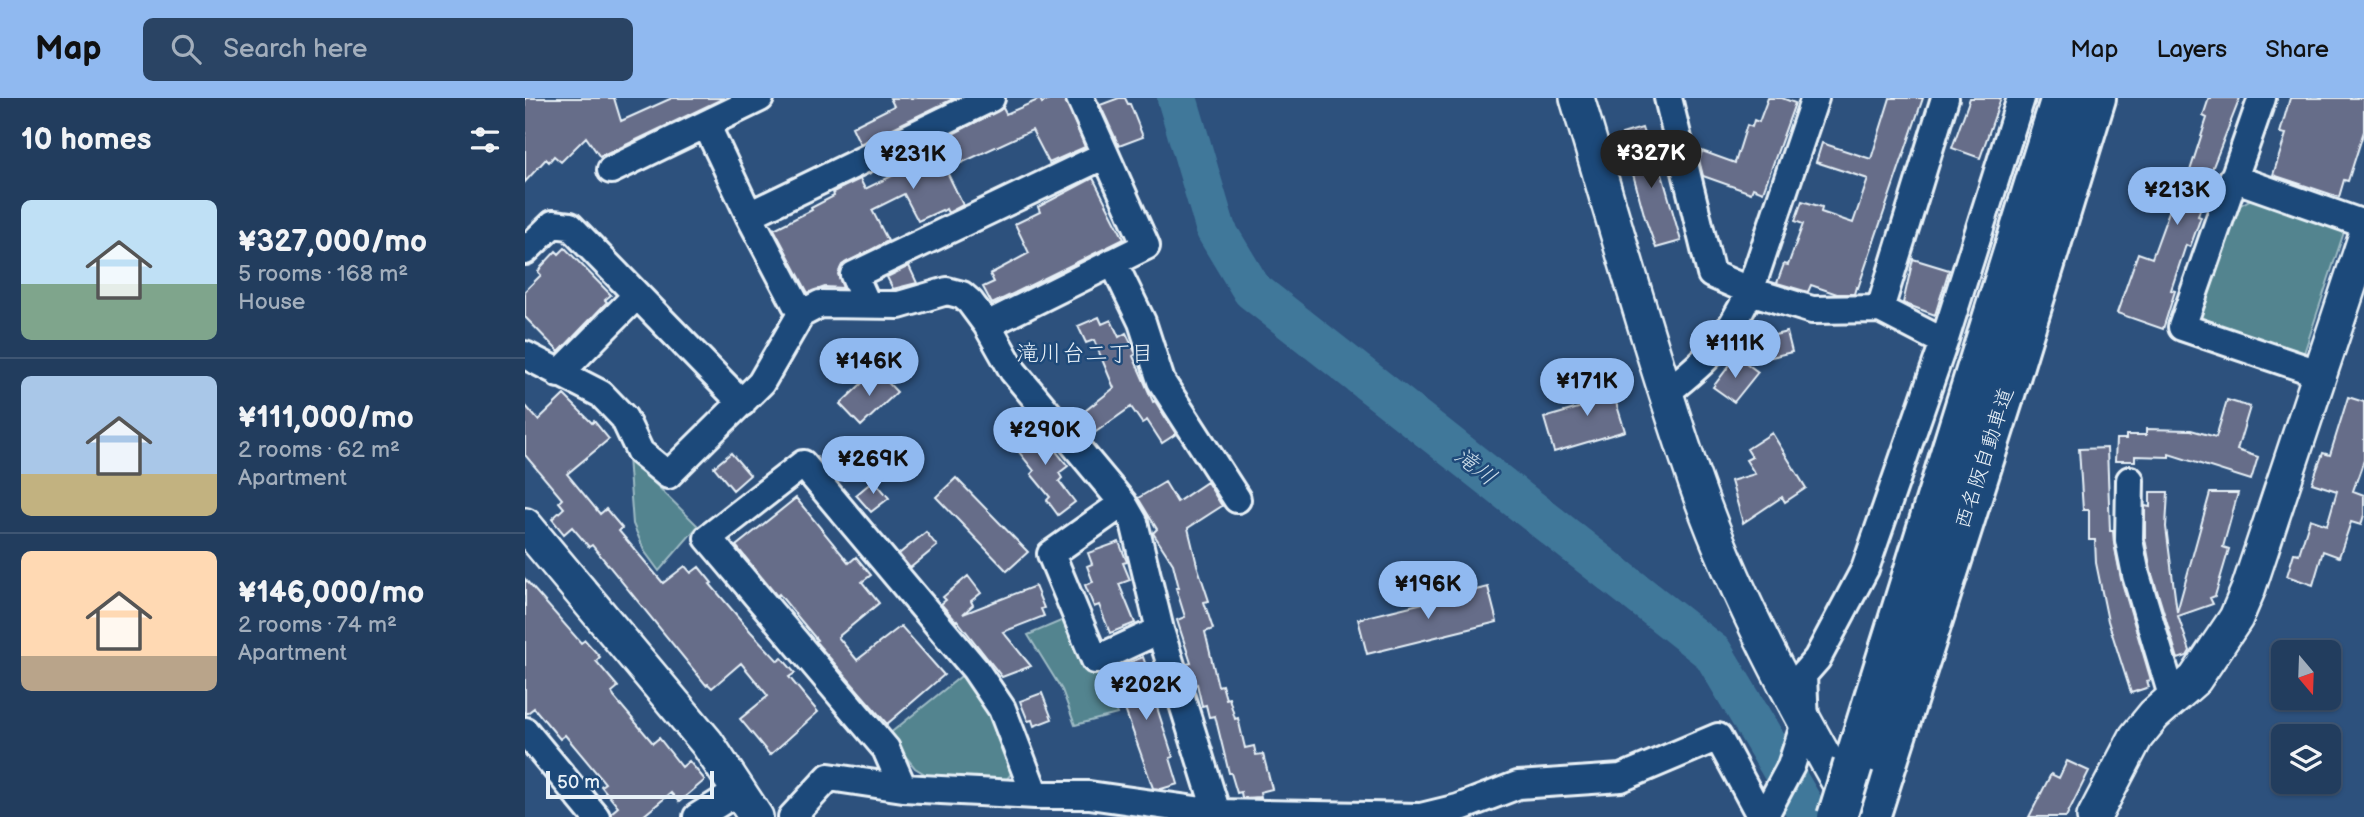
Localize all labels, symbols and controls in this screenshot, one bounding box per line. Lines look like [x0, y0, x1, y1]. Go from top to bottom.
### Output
search box [143, 18, 633, 81]
text: Map [35, 29, 101, 69]
icon: search [167, 30, 205, 68]
text: Search here [223, 34, 367, 65]
text: Map [2070, 35, 2118, 64]
text: Layers [2156, 35, 2227, 64]
text: Share [2265, 35, 2329, 64]
icon: filters [466, 121, 504, 159]
text: 10 homes [21, 122, 152, 158]
pin: ¥327K [1602, 130, 1700, 190]
pin: ¥231K [864, 132, 962, 191]
text: ¥327K [1616, 139, 1686, 167]
text: ¥231K [880, 140, 946, 168]
pin: ¥213K [2128, 167, 2226, 227]
text: ¥213K [2144, 176, 2210, 204]
text: ¥327,000/mo [238, 224, 427, 260]
icon: home [77, 228, 161, 312]
text: 5 rooms · 168 m² [238, 260, 408, 288]
text: House [238, 288, 305, 316]
pin: ¥111K [1686, 320, 1784, 380]
text: ¥111K [1706, 329, 1764, 357]
pin: ¥146K [820, 338, 918, 398]
district label: 滝川台二丁目 [1016, 340, 1154, 368]
text: ¥146K [836, 347, 902, 375]
pin: ¥171K [1538, 358, 1636, 418]
text: ¥171K [1556, 367, 1618, 395]
street label: 西名阪自動車道 [1950, 384, 2019, 532]
text: ¥111,000/mo [238, 400, 414, 436]
icon: home [77, 404, 161, 488]
pin: ¥290K [996, 408, 1094, 467]
text: ¥290K [1009, 416, 1081, 444]
text: 2 rooms · 62 m² [238, 436, 400, 464]
pin: ¥269K [824, 436, 922, 496]
water label: 滝川 [1449, 442, 1502, 492]
text: ¥269K [838, 445, 908, 473]
text: Apartment [238, 464, 347, 492]
pin: ¥196K [1379, 561, 1477, 621]
text: ¥196K [1395, 570, 1461, 598]
text: ¥146,000/mo [238, 575, 424, 611]
icon: home [77, 579, 161, 663]
text: 2 rooms · 74 m² [238, 611, 397, 639]
text: Apartment [238, 639, 347, 667]
north arrow [2271, 640, 2341, 710]
map controls [2271, 640, 2341, 794]
pin: ¥202K [1097, 662, 1195, 722]
text: ¥202K [1110, 671, 1182, 699]
button: layers [2271, 724, 2341, 794]
scale bar [546, 768, 714, 800]
text: 50 m [557, 771, 600, 794]

